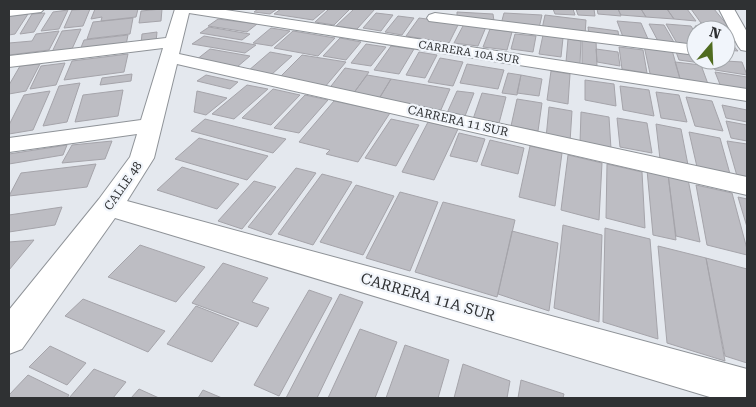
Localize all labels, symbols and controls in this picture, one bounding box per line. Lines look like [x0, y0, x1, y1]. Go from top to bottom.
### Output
north arrow [686, 20, 736, 70]
text: N [708, 23, 723, 42]
street label: CARRERA 10A SUR [417, 38, 521, 67]
street label: CARRERA 11 SUR [406, 103, 510, 140]
street label: CALLE 48 [101, 159, 145, 213]
street label: CARRERA 11A SUR [359, 269, 498, 325]

